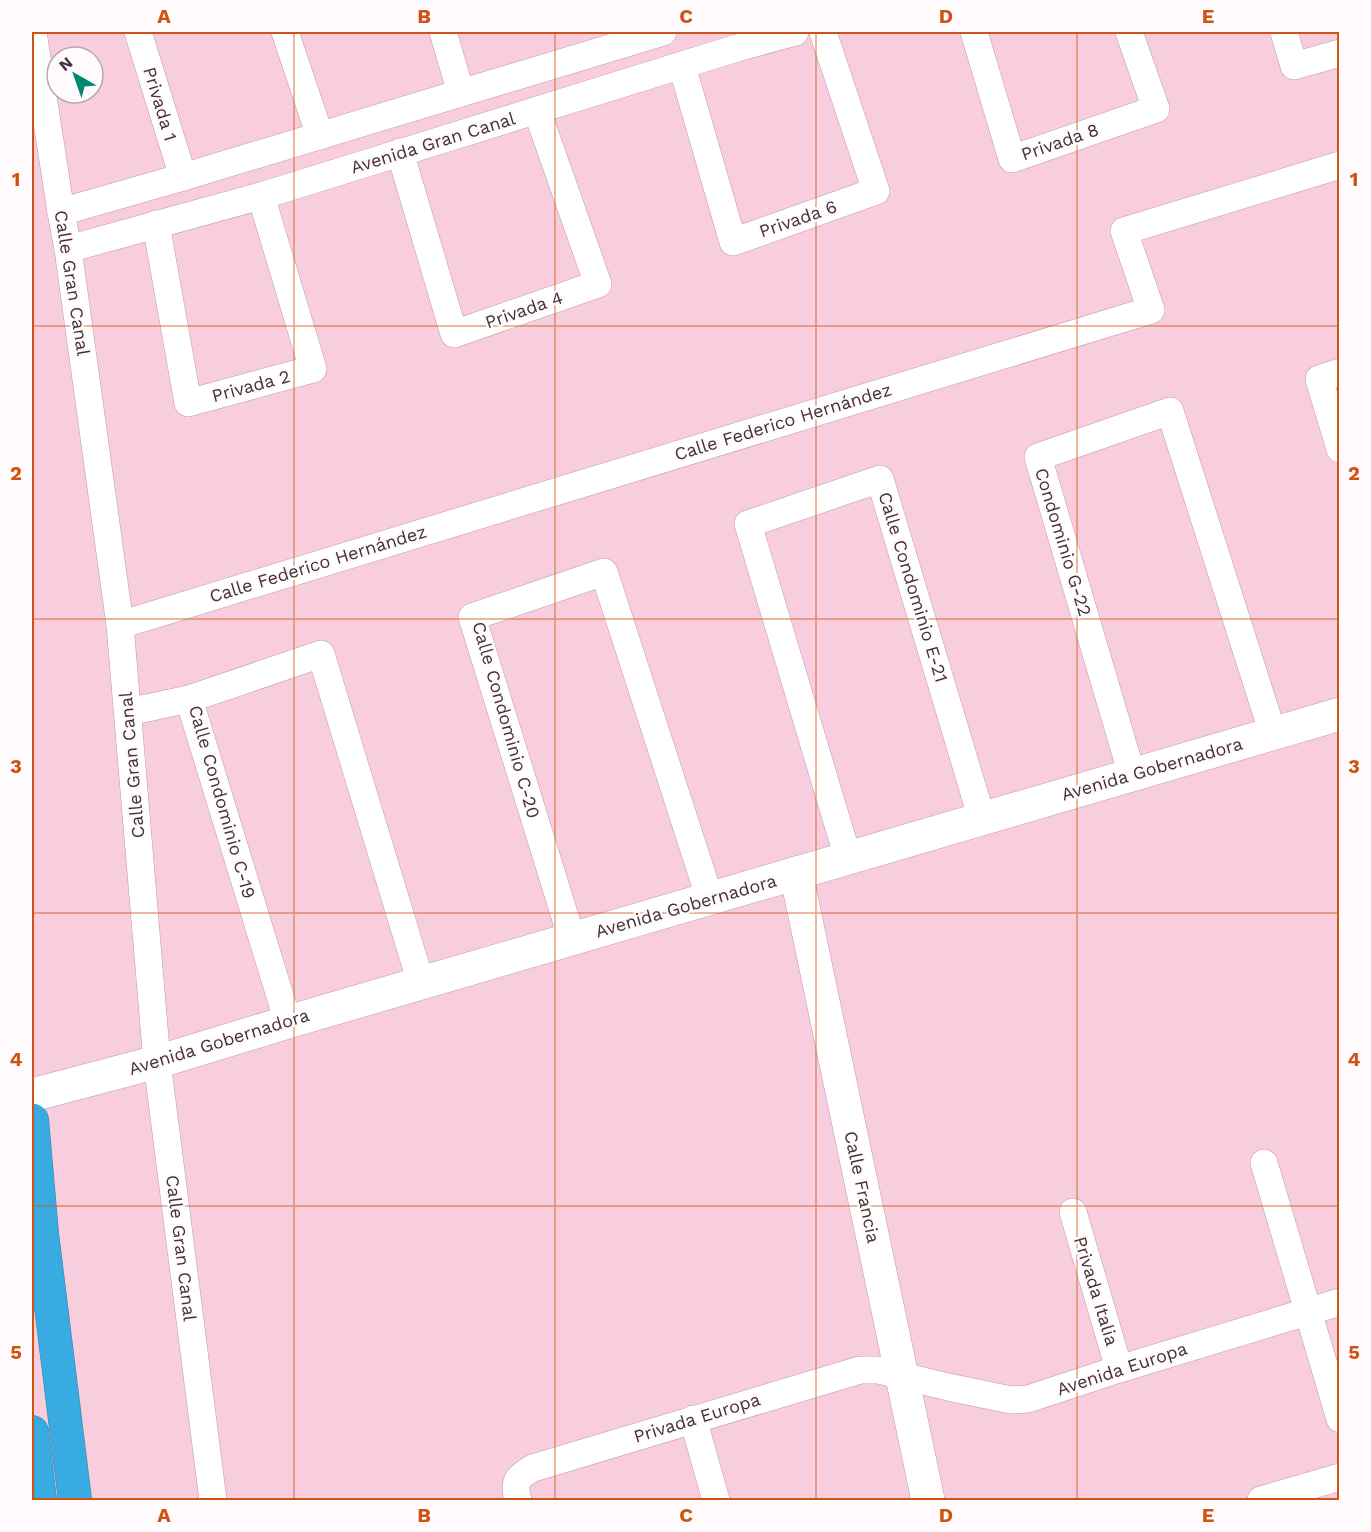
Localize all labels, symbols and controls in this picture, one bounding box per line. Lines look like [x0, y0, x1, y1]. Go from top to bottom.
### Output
text: A [157, 4, 171, 28]
text: B [417, 4, 431, 28]
text: C [679, 4, 693, 28]
text: D [939, 4, 953, 28]
text: E [1202, 4, 1214, 28]
north arrow [45, 45, 105, 105]
text: N [55, 53, 76, 75]
street label: Privada 1 [139, 64, 182, 143]
street label: Avenida Gran Canal [348, 107, 518, 178]
street label: Privada 8 [1018, 118, 1101, 165]
text: 1 [12, 167, 20, 191]
text: 1 [1350, 167, 1358, 191]
street label: Privada 6 [756, 195, 839, 242]
street label: Calle Gran Canal [51, 209, 94, 358]
street label: Privada 4 [482, 286, 565, 333]
street label: Privada 2 [209, 365, 292, 406]
street label: Calle Federico Hernández [672, 378, 894, 465]
text: 2 [10, 461, 22, 485]
text: 2 [1348, 461, 1360, 485]
street label: Condominio G-22 [1031, 465, 1096, 618]
street label: Calle Condominio E-21 [875, 489, 952, 685]
street label: Calle Federico Hernández [207, 520, 429, 607]
street label: Calle Condominio C-20 [468, 619, 545, 821]
street label: Calle Gran Canal [115, 690, 148, 839]
street label: Calle Condominio C-19 [185, 703, 260, 901]
street label: Avenida Gobernadora [1059, 733, 1245, 804]
text: 3 [10, 754, 22, 778]
text: 3 [1348, 754, 1360, 778]
street label: Avenida Gobernadora [593, 870, 779, 941]
street label: Avenida Gobernadora [126, 1004, 312, 1079]
text: 4 [10, 1047, 23, 1071]
text: 4 [1348, 1047, 1361, 1071]
street label: Calle Francia [840, 1129, 885, 1245]
street label: Calle Gran Canal [162, 1174, 201, 1323]
street label: Privada Italia [1070, 1234, 1123, 1348]
street label: Avenida Europa [1054, 1338, 1190, 1399]
text: 5 [10, 1340, 22, 1364]
text: 5 [1348, 1340, 1360, 1364]
street label: Privada Europa [631, 1388, 763, 1447]
text: A [157, 1503, 171, 1527]
text: B [417, 1503, 431, 1527]
text: C [679, 1503, 693, 1527]
text: D [939, 1503, 953, 1527]
text: E [1202, 1503, 1214, 1527]

